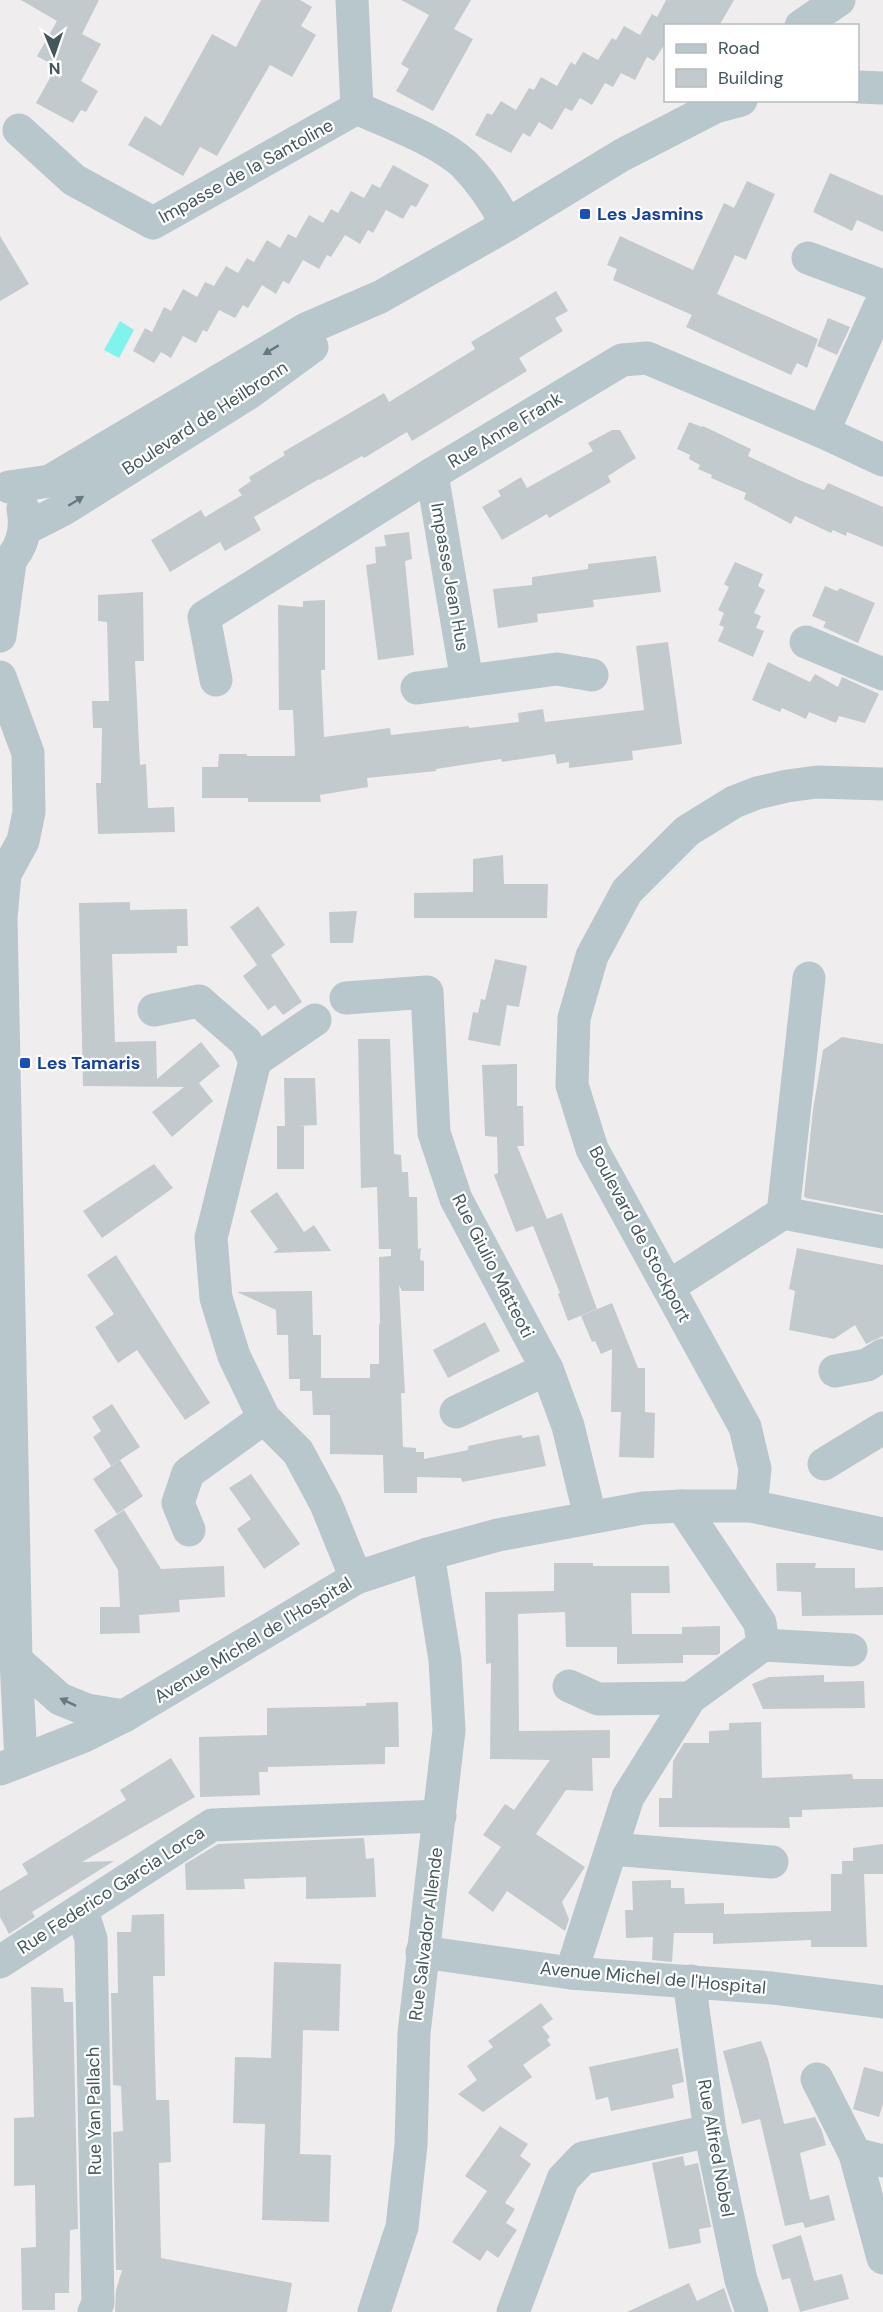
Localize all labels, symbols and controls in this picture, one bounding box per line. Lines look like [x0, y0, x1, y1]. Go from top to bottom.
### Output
north arrow [24, 24, 84, 84]
legend [664, 24, 859, 102]
text: Road [718, 36, 760, 60]
text: N [48, 58, 61, 79]
text: Building [718, 66, 783, 90]
street label: Impasse de la Santoline [154, 113, 338, 229]
place label: Les Jasmins [597, 202, 704, 226]
marker: Les Jasmins [578, 207, 592, 221]
one-way arrow [262, 345, 279, 355]
street label: Boulevard de Heilbronn [118, 355, 292, 481]
street label: Rue Anne Frank [443, 386, 567, 474]
one-way arrow [68, 495, 84, 506]
street label: Impasse Jean Hus [425, 501, 475, 653]
place label: Les Tamaris [37, 1051, 140, 1075]
marker: Les Tamaris [18, 1056, 32, 1070]
street label: Boulevard de Stockport [583, 1142, 697, 1326]
street label: Rue Giulio Matteoti [446, 1190, 540, 1342]
street label: Avenue Michel de l'Hospital [150, 1571, 356, 1709]
one-way arrow [59, 1697, 76, 1706]
street label: Rue Federico Garcia Lorca [13, 1820, 209, 1960]
street label: Rue Salvador Allende [403, 1846, 449, 2022]
street label: Avenue Michel de l'Hospital [539, 1956, 767, 2000]
street label: Rue Yan Pallach [81, 2047, 107, 2175]
street label: Rue Alfred Nobel [692, 2077, 740, 2219]

